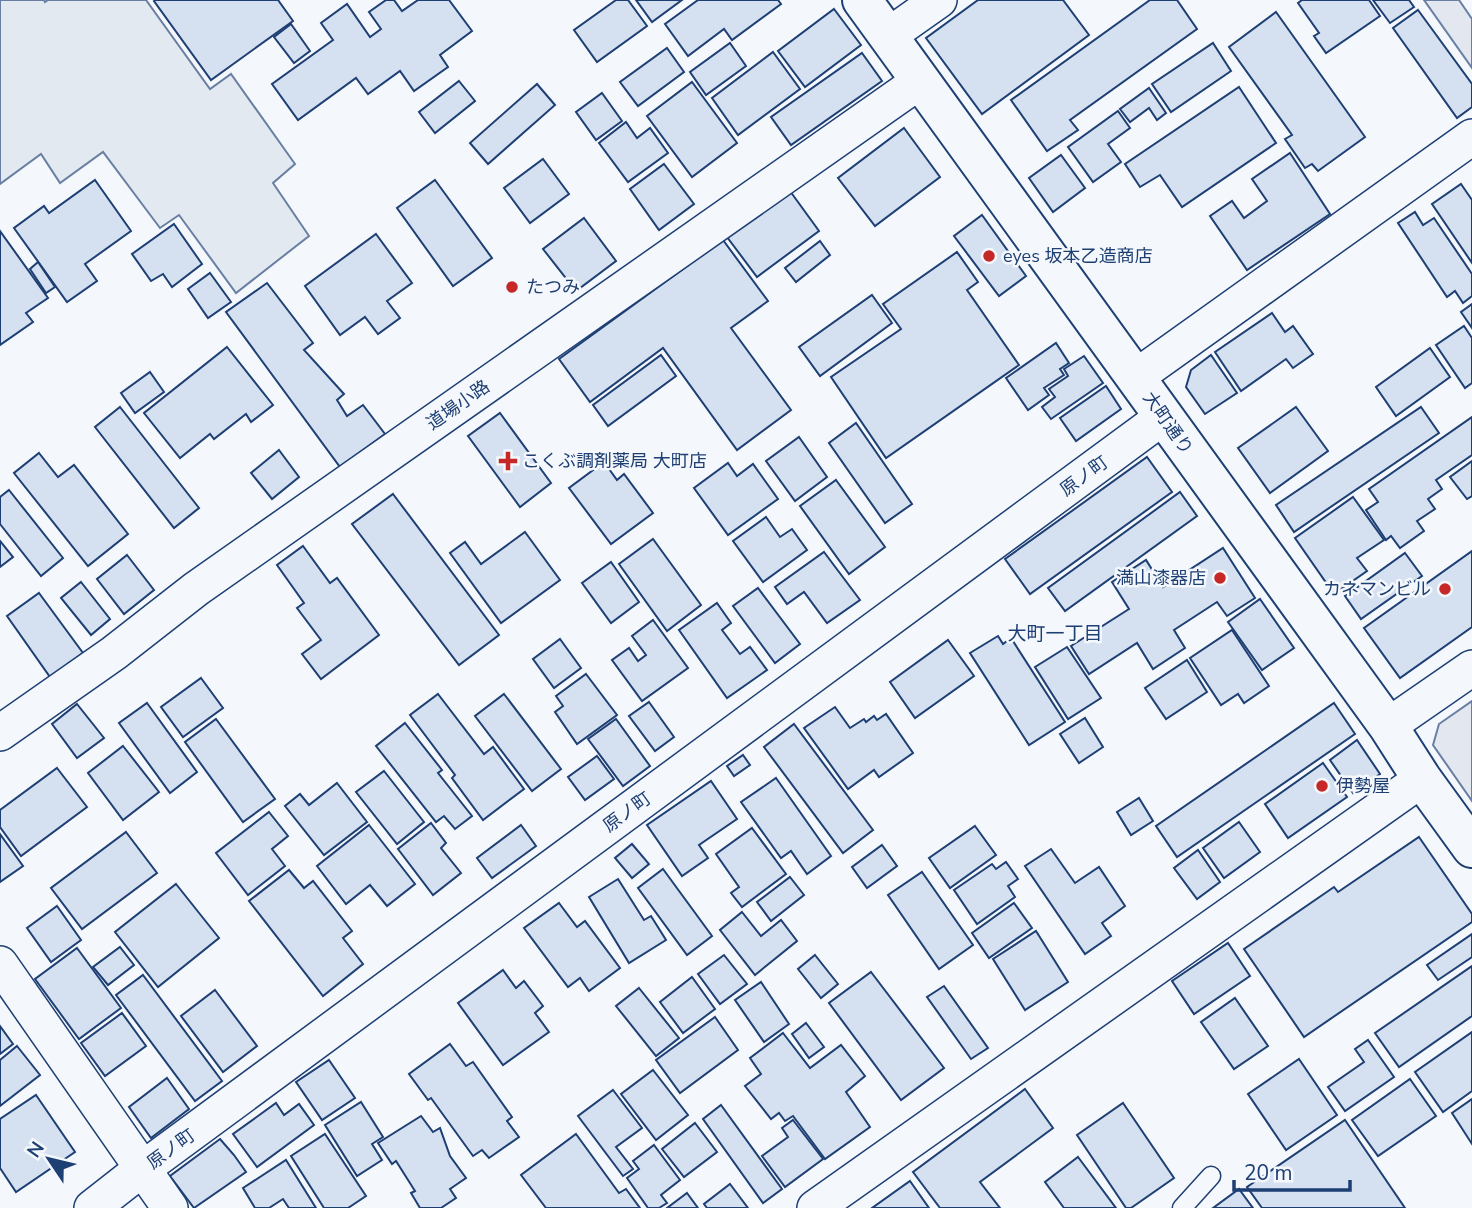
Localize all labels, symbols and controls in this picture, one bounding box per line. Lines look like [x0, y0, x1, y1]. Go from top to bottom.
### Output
place label: eyes 坂本乙造商店 [1003, 244, 1152, 268]
marker: eyes 坂本乙造商店 [981, 248, 997, 264]
place label: たつみ [526, 275, 580, 299]
marker: たつみ [504, 279, 520, 295]
street label: 道場小路 [422, 375, 494, 435]
street label: 大町通り [1138, 387, 1198, 459]
place label: こくぶ調剤薬局 大町店 [522, 449, 707, 473]
street label: 原ノ町 [1055, 450, 1113, 502]
marker: こくぶ調剤薬局 大町店 [500, 453, 516, 469]
place label: 満山漆器店 [1116, 566, 1206, 590]
marker: 満山漆器店 [1212, 570, 1228, 586]
place label: カネマンビル [1323, 577, 1431, 601]
marker: カネマンビル [1437, 581, 1453, 597]
district label: 大町一丁目 [1007, 621, 1103, 647]
place label: 伊勢屋 [1336, 774, 1390, 798]
marker: 伊勢屋 [1314, 778, 1330, 794]
street label: 原ノ町 [598, 786, 656, 838]
street label: 原ノ町 [142, 1123, 200, 1175]
north arrow [14, 1124, 84, 1194]
text: N [21, 1137, 51, 1163]
scale bar [1234, 1148, 1350, 1192]
text: 20 m [1244, 1159, 1293, 1187]

